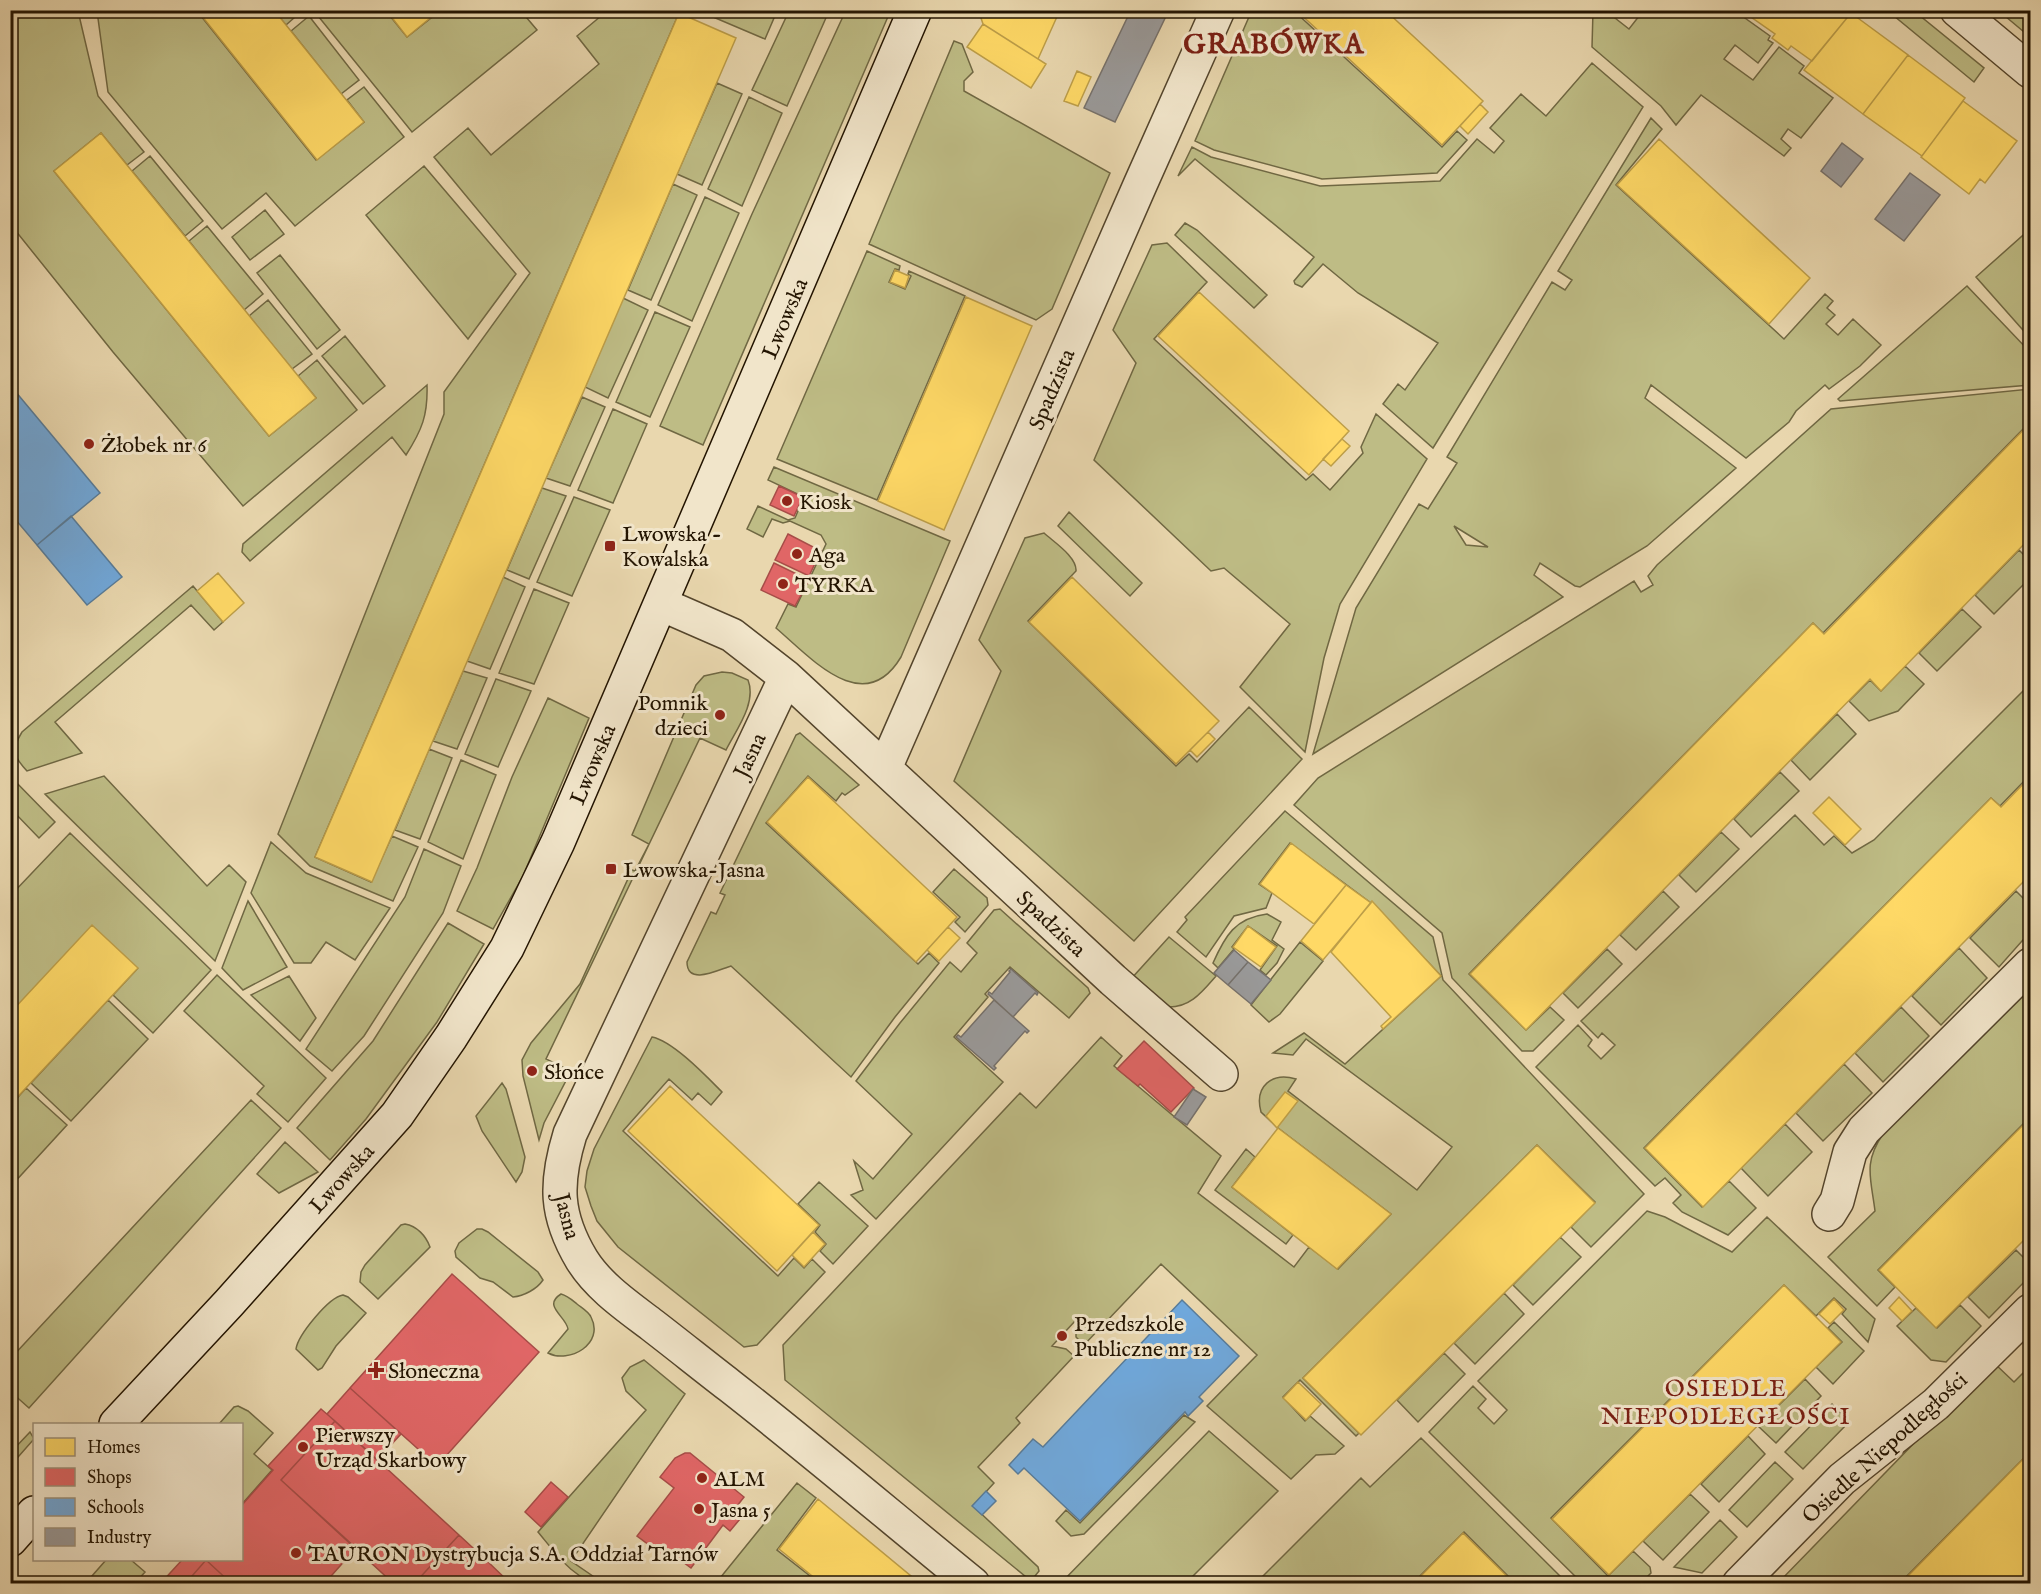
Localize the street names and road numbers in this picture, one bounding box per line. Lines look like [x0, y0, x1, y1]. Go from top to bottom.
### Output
street label: Lwowska [756, 274, 815, 363]
street label: Spadzista [1023, 345, 1083, 435]
street label: Lwowska [564, 720, 623, 809]
street label: Jasna [727, 728, 774, 786]
street label: Spadzista [1010, 885, 1092, 964]
street label: Lwowska [304, 1138, 382, 1220]
street label: Jasna [546, 1187, 586, 1243]
street label: Osiedle Niepodległości [1797, 1367, 1974, 1530]

